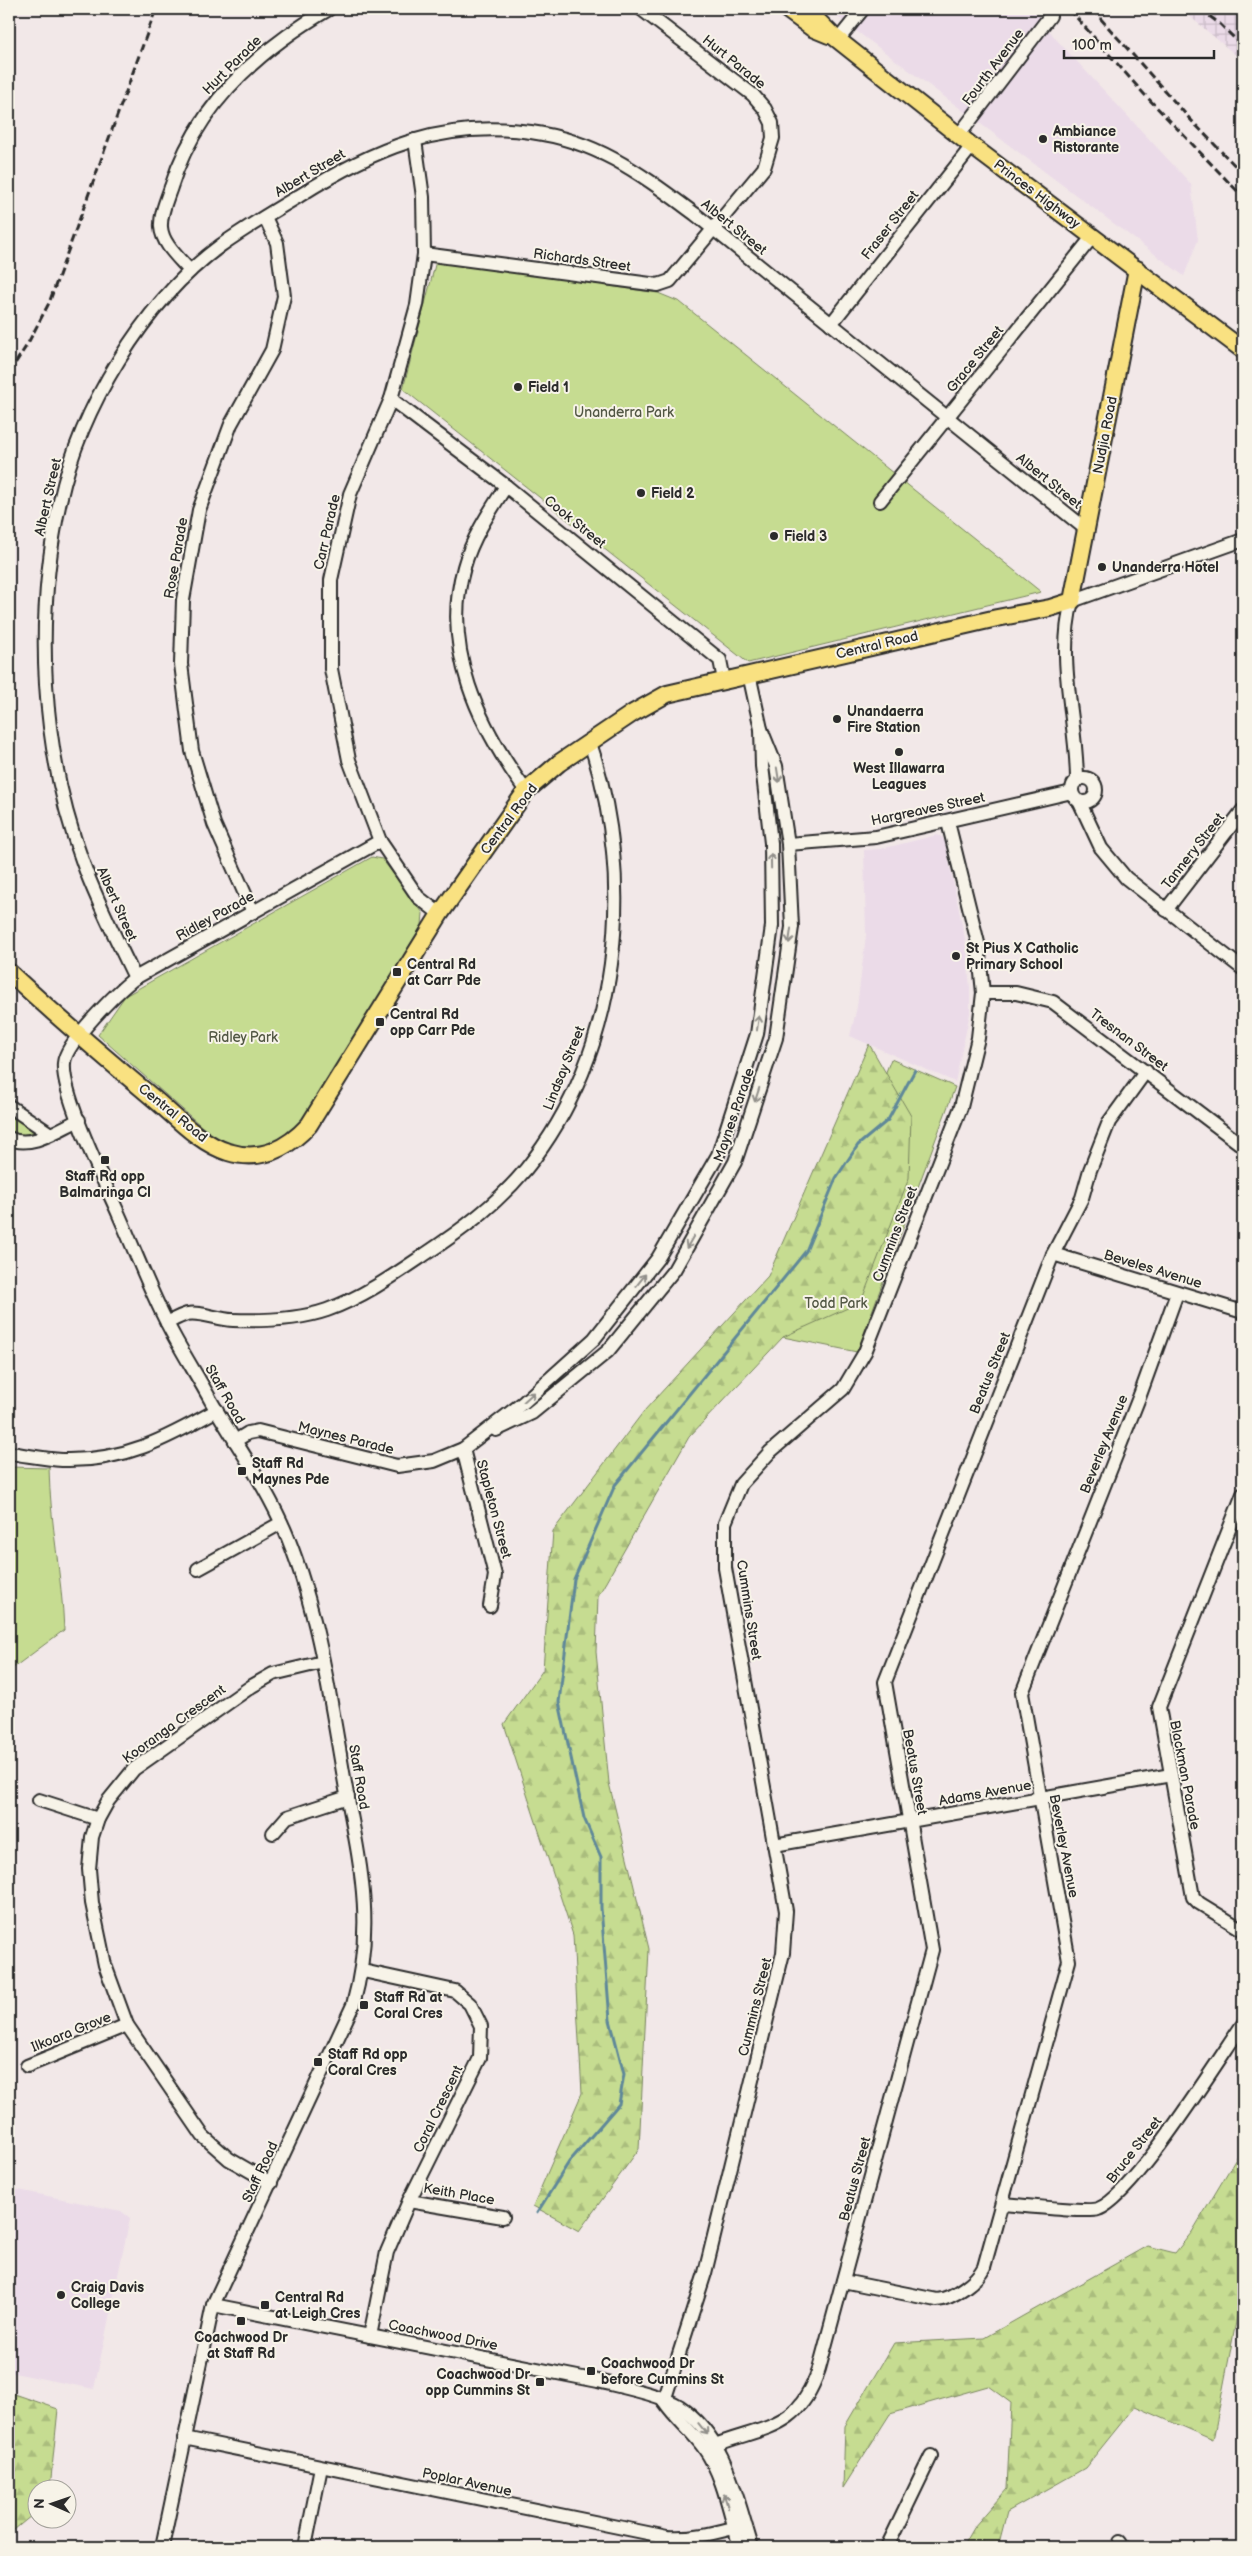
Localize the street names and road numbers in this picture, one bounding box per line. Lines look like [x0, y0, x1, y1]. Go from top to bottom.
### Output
street label: Fourth Avenue [959, 25, 1027, 109]
street label: Hurt Parade [699, 31, 769, 93]
street label: Hurt Parade [199, 32, 265, 98]
street label: Albert Street [272, 145, 349, 201]
street label: Princes Highway [990, 156, 1084, 233]
street label: Fraser Street [858, 186, 923, 263]
street label: Albert Street [698, 195, 771, 259]
street label: Richards Street [532, 245, 632, 275]
street label: Grace Street [943, 322, 1007, 396]
street label: Nudjia Road [1089, 395, 1121, 475]
street label: Albert Street [1013, 449, 1086, 513]
street label: Albert Street [31, 456, 65, 538]
street label: Cook Street [541, 492, 610, 553]
street label: Carr Parade [310, 493, 344, 571]
street label: Rose Parade [160, 516, 192, 600]
street label: Central Road [834, 627, 920, 663]
street label: Central Road [477, 780, 541, 858]
street label: Hargreaves Street [870, 789, 987, 829]
street label: Tannery Street [1158, 809, 1228, 893]
street label: Albert Street [93, 864, 141, 944]
street label: Ridley Parade [173, 888, 257, 944]
street label: Tresnan Street [1087, 1005, 1172, 1075]
street label: Lindsay Street [539, 1023, 589, 1113]
street label: Maynes Parade [710, 1066, 758, 1164]
street label: Central Road [135, 1080, 211, 1146]
street label: Cummins Street [869, 1183, 921, 1284]
street label: Beveles Avenue [1102, 1246, 1204, 1292]
street label: Beatus Street [966, 1329, 1014, 1416]
street label: Staff Road [201, 1361, 249, 1427]
street label: Beverley Avenue [1076, 1392, 1132, 1496]
street label: Maynes Parade [296, 1418, 396, 1458]
street label: Stapleton Street [473, 1458, 516, 1561]
street label: Cummins Street [733, 1559, 765, 1662]
street label: Kooranga Crescent [119, 1681, 229, 1767]
street label: Blackman Parade [1166, 1719, 1204, 1831]
street label: Beatus Street [899, 1728, 931, 1817]
street label: Staff Road [345, 1743, 373, 1811]
street label: Adams Avenue [937, 1777, 1033, 1809]
street label: Beverley Avenue [1046, 1793, 1082, 1899]
street label: Cummins Street [735, 1955, 776, 2058]
street label: Ilkoara Grove [29, 2008, 113, 2056]
street label: Coral Crescent [409, 2062, 467, 2156]
street label: Bruce Street [1103, 2113, 1166, 2187]
street label: Beatus Street [836, 2134, 875, 2223]
street label: Staff Road [238, 2139, 282, 2205]
street label: Keith Place [422, 2179, 496, 2209]
street label: Coachwood Drive [387, 2316, 499, 2354]
street label: Poplar Avenue [421, 2464, 513, 2500]

